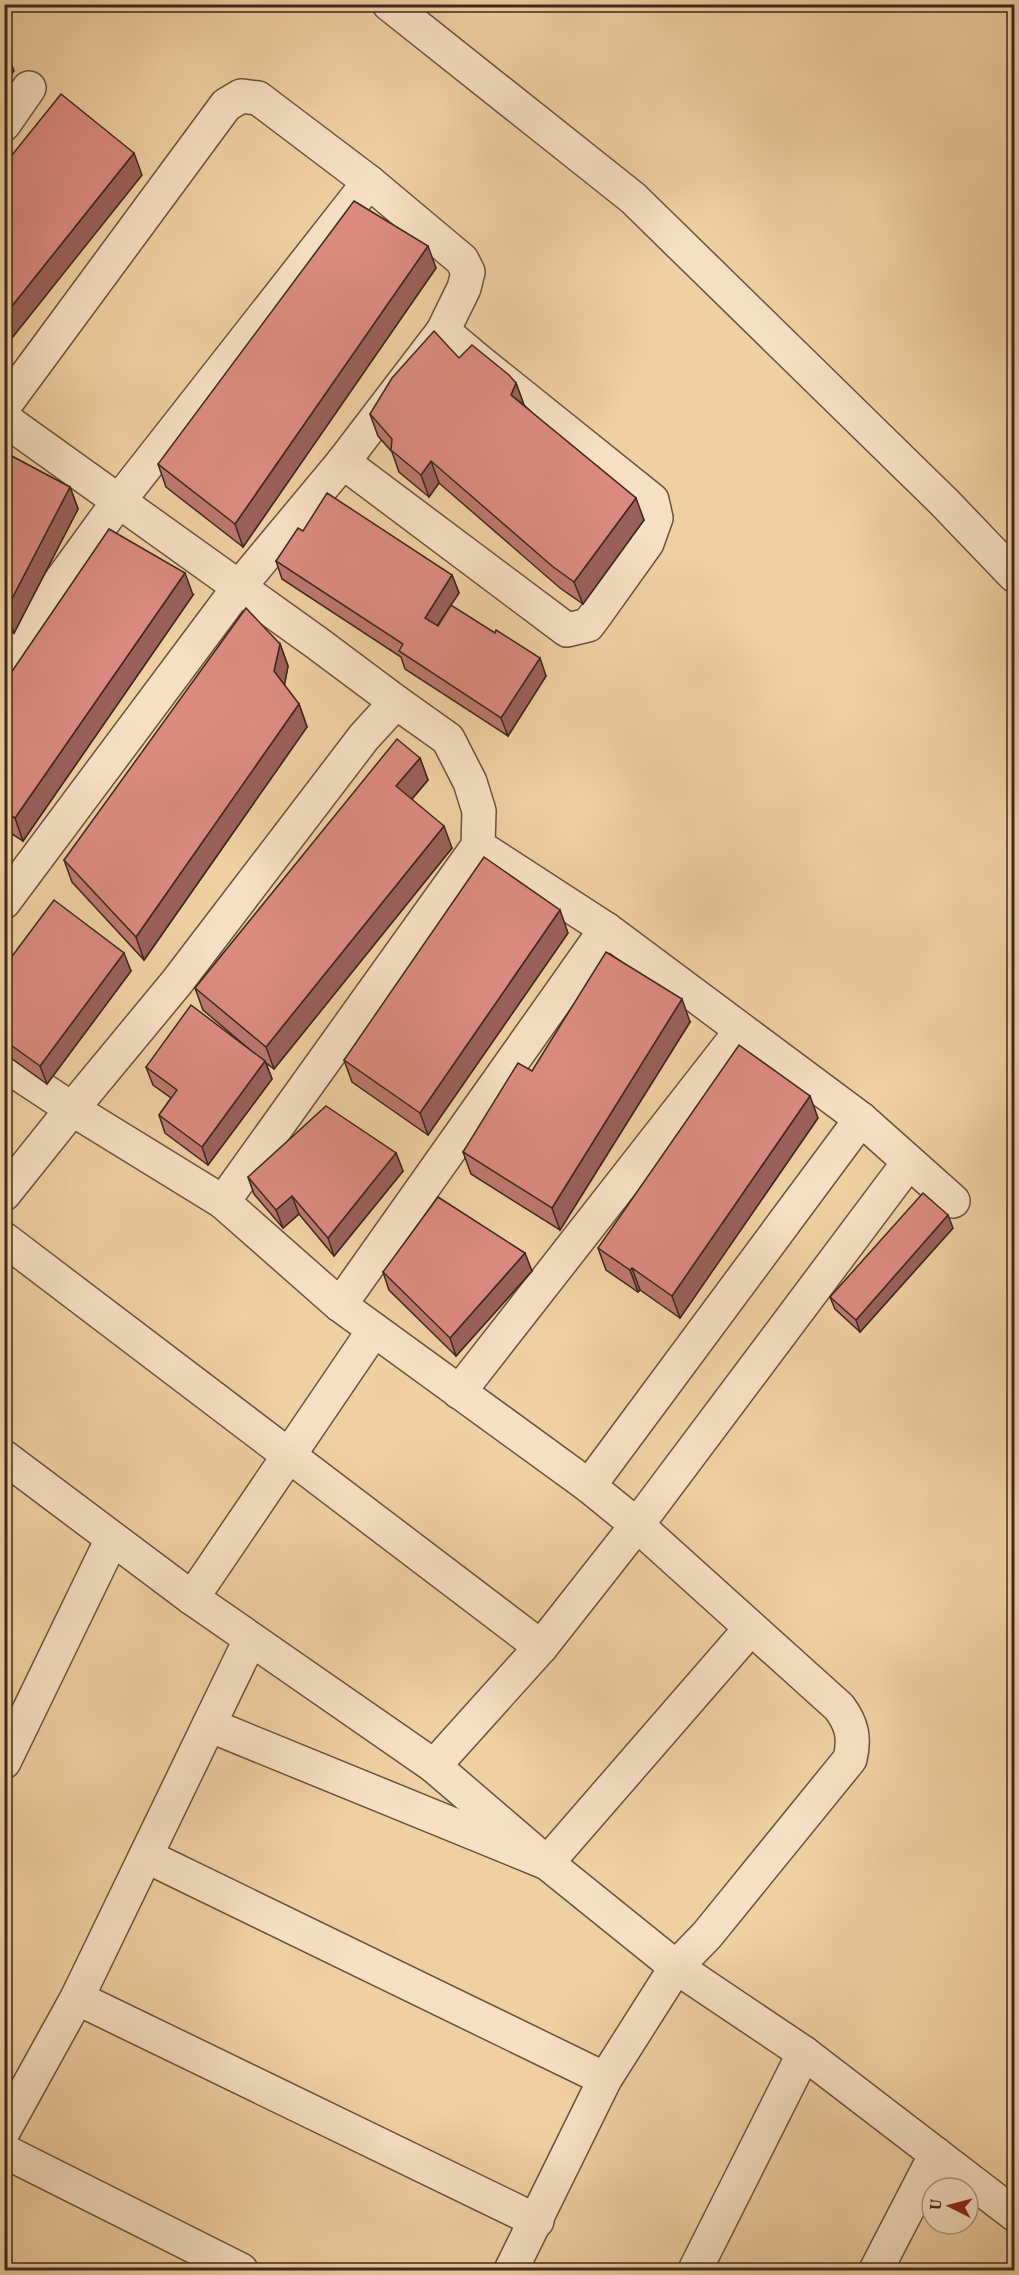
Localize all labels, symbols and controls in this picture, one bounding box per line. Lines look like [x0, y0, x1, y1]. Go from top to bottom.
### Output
north arrow [920, 2176, 980, 2236]
text: U [926, 2198, 949, 2211]

